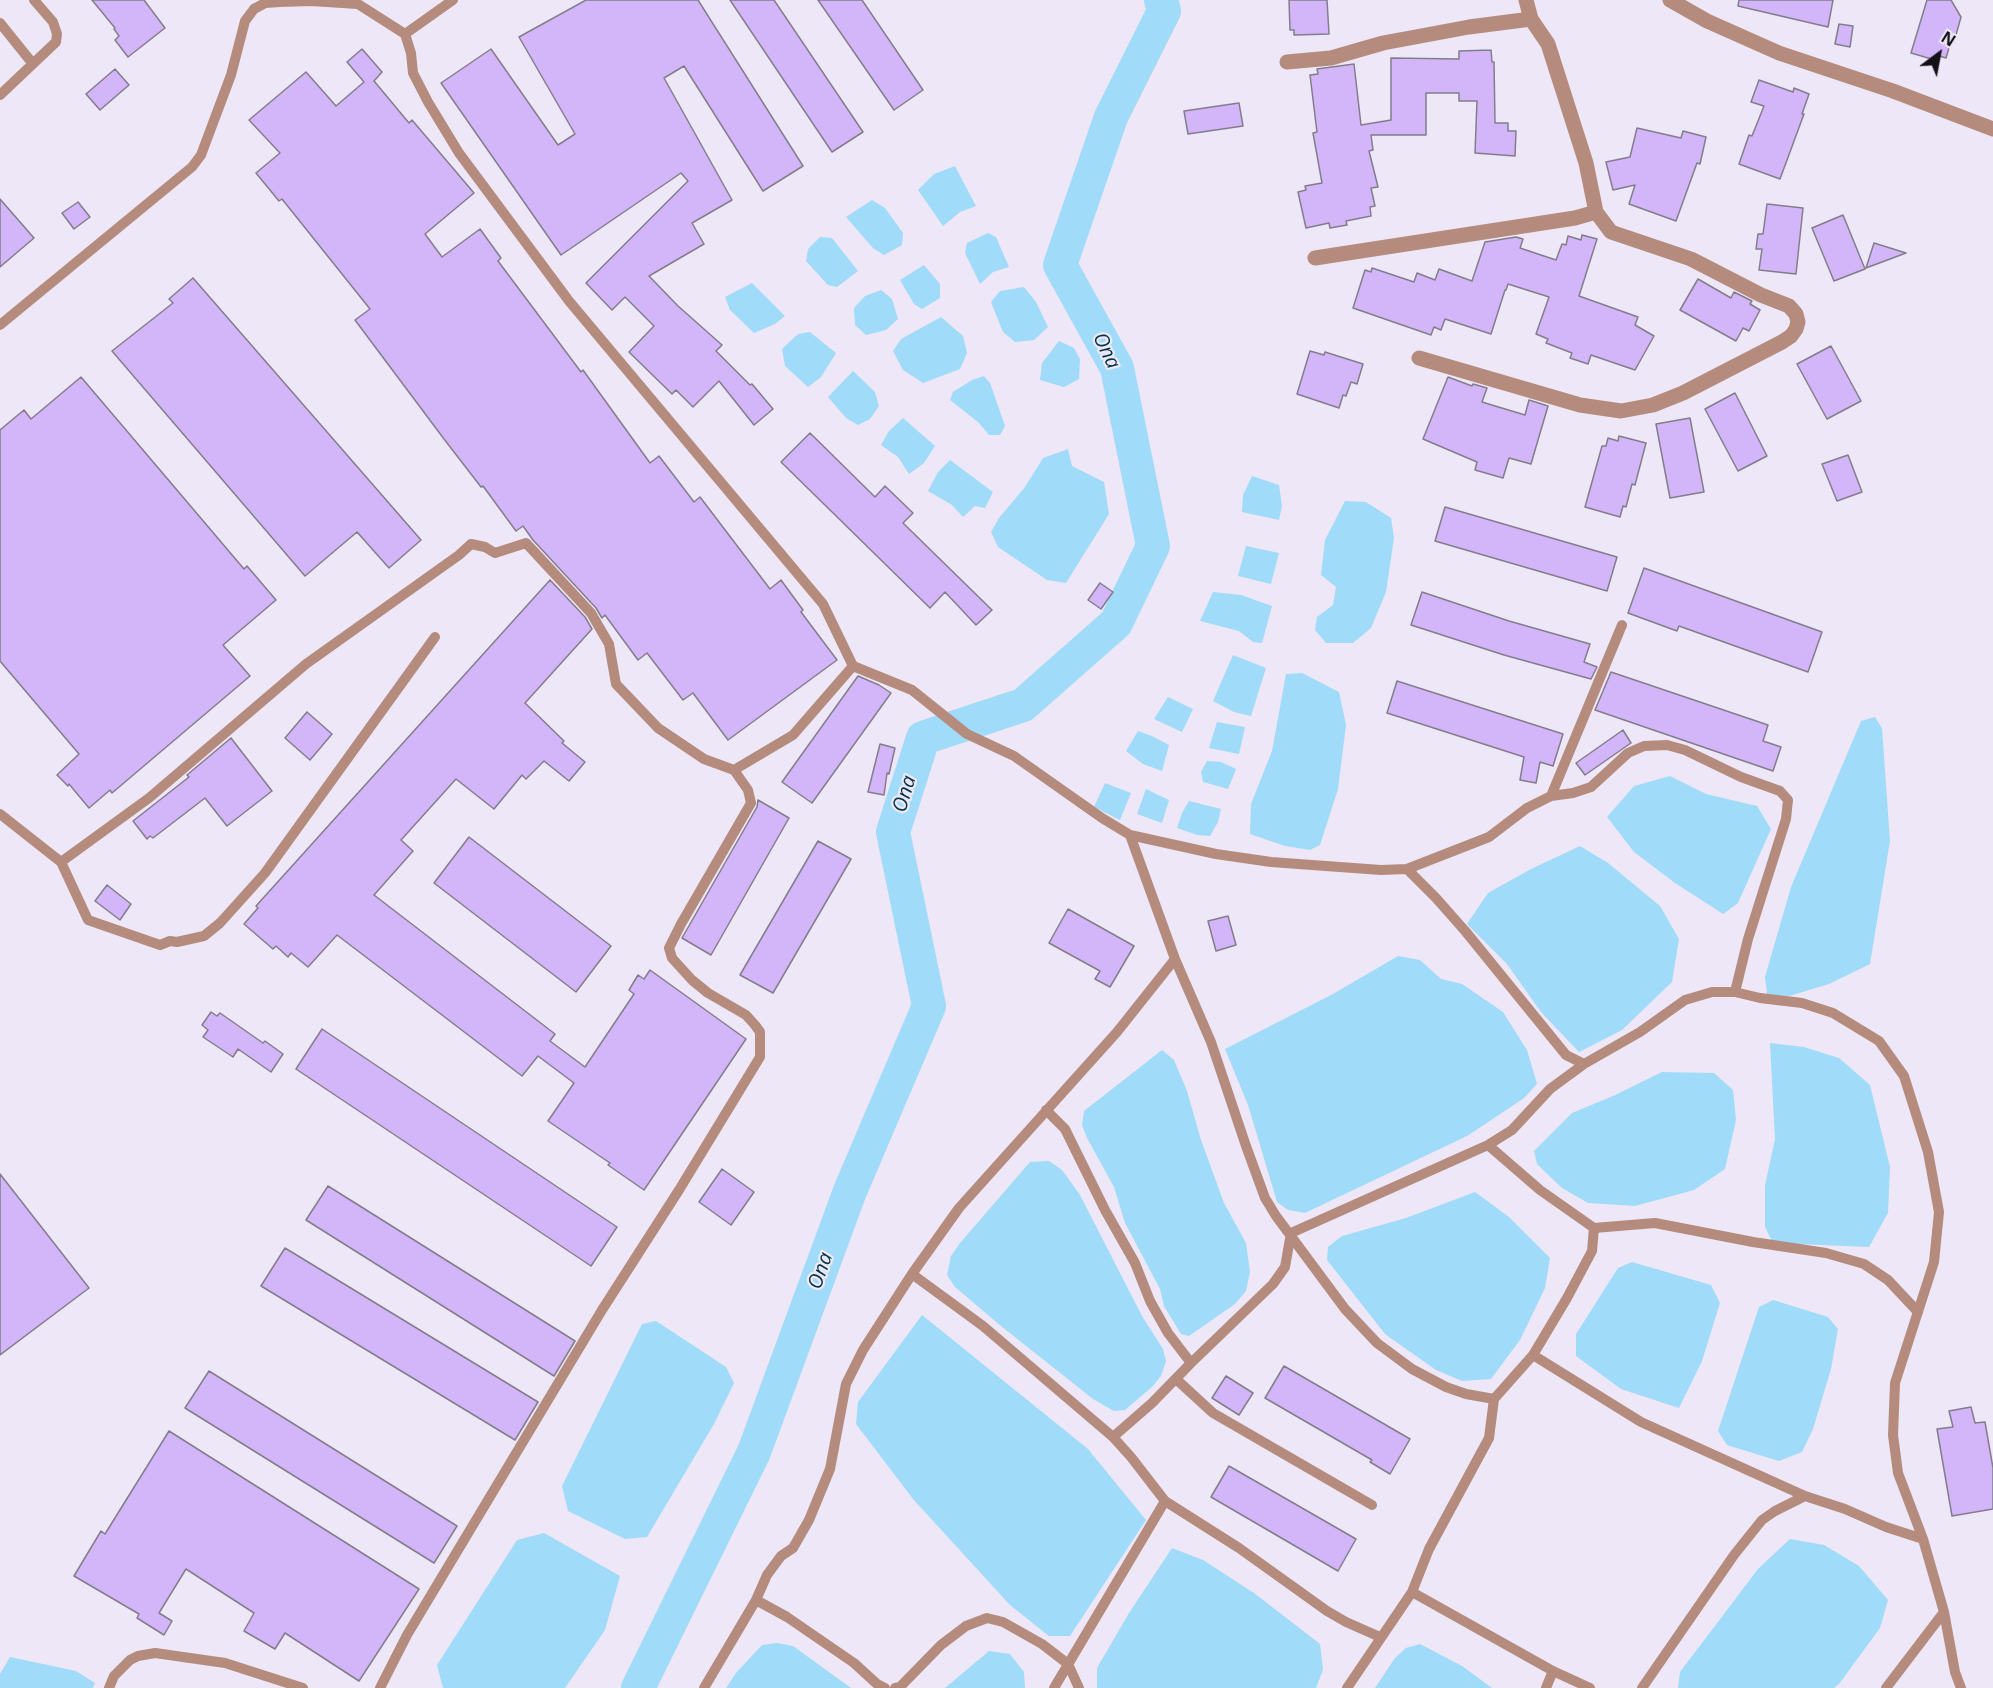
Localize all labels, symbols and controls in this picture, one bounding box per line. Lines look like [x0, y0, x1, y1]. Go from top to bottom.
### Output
north arrow [1909, 24, 1969, 84]
text: N [1937, 26, 1960, 52]
water label: Ona [1087, 329, 1125, 373]
water label: Ona [888, 773, 922, 815]
water label: Ona [803, 1249, 839, 1293]

